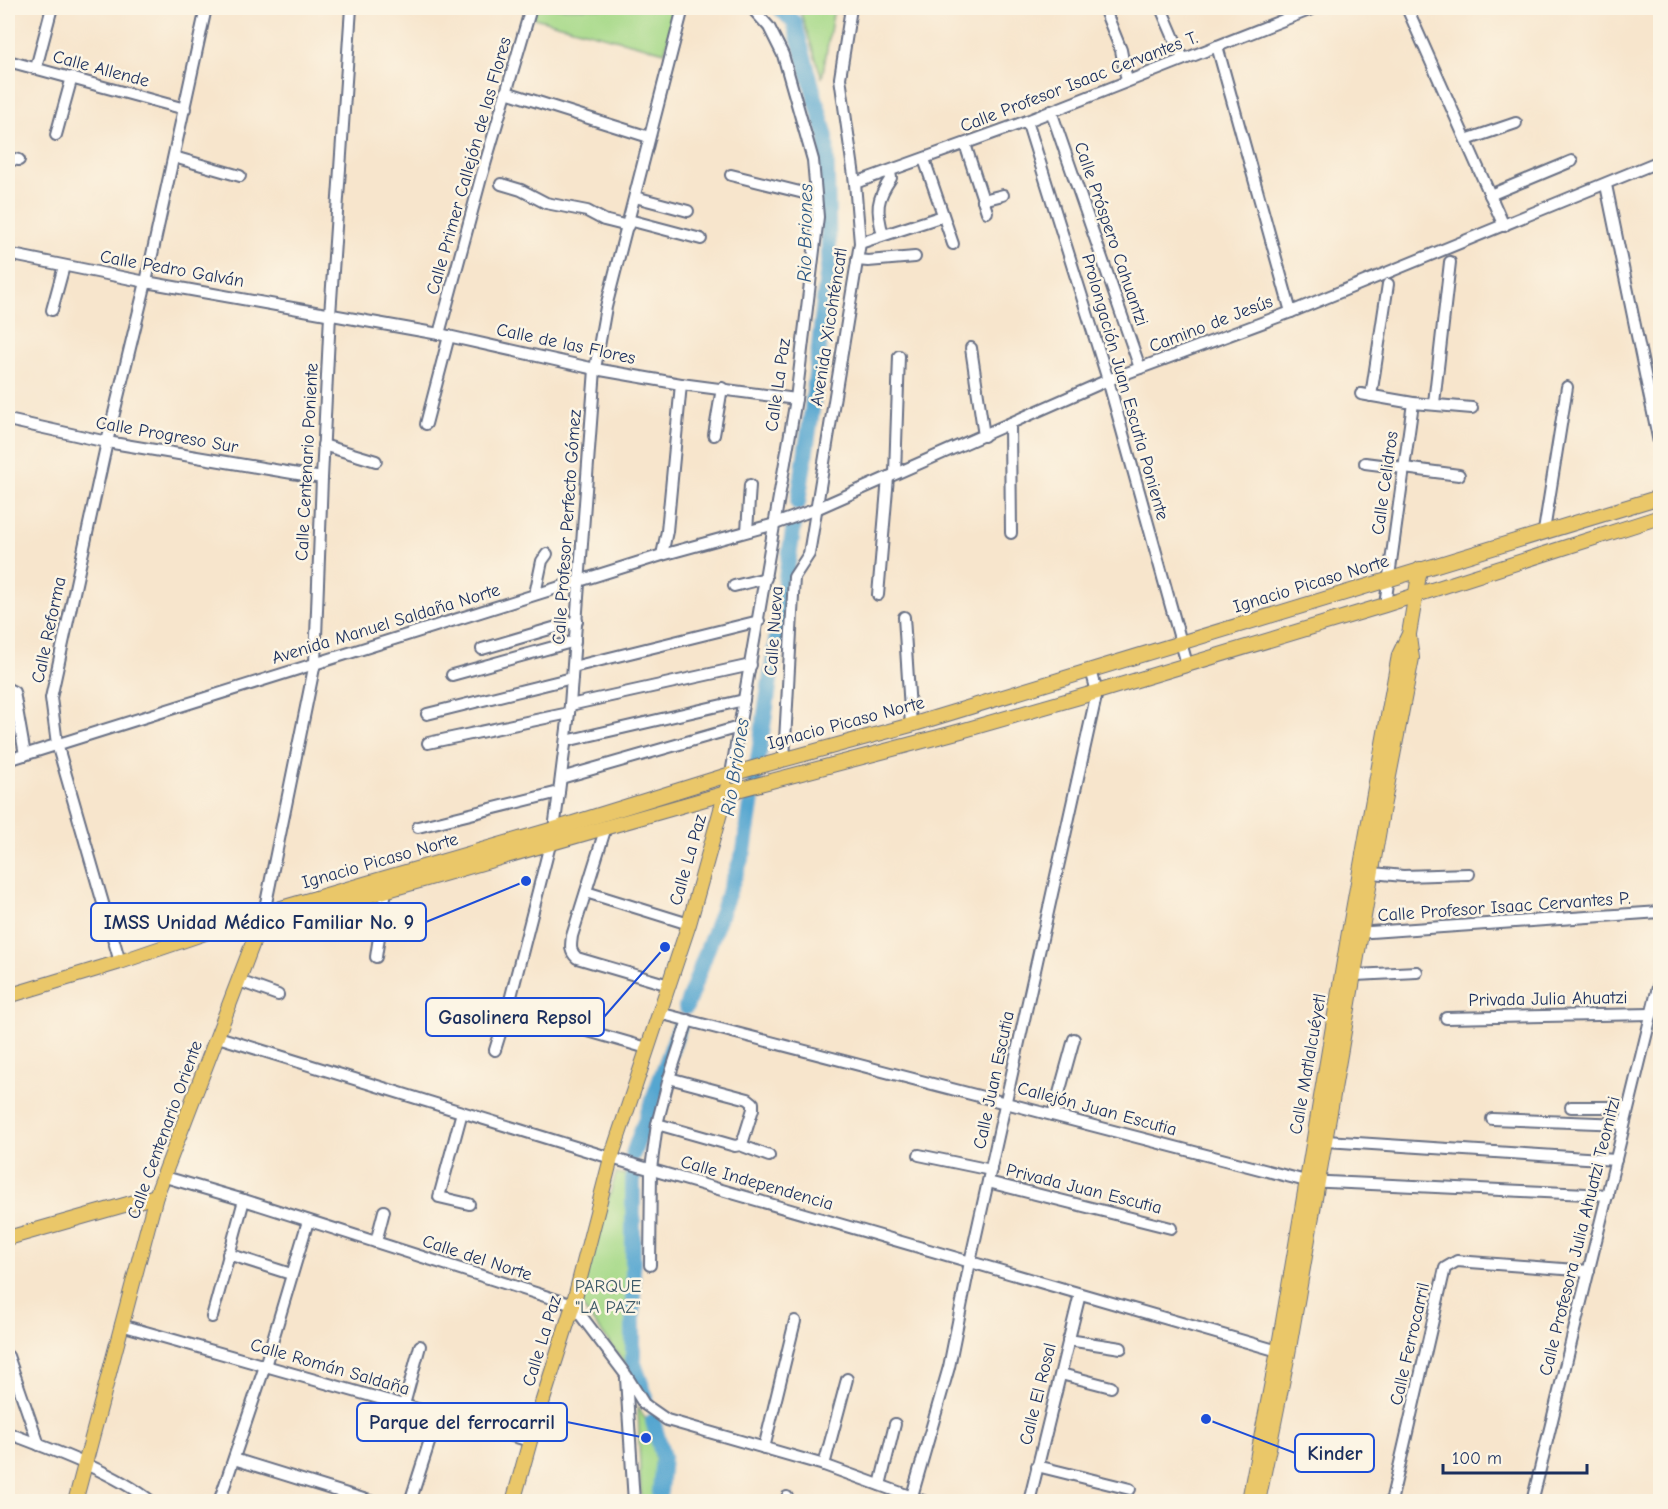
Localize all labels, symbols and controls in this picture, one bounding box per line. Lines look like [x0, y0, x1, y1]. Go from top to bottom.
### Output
street label: Calle Profesor Isaac Cervantes T. [957, 27, 1201, 137]
street label: Calle Primer Callejón de las Flores [422, 35, 516, 297]
street label: Calle Allende [50, 46, 152, 92]
street label: Calle Próspero Cahuantzi [1070, 139, 1152, 329]
water label: Rio Briones [793, 183, 817, 282]
street label: Calle Pedro Galván [98, 246, 246, 292]
street label: Avenida Xicohténcatl [806, 246, 852, 408]
street label: Prolongación Juan Escutia Poniente [1077, 252, 1173, 522]
street label: Camino de Jesús [1146, 291, 1276, 357]
street label: Calle de las Flores [495, 319, 637, 369]
street label: Calle La Paz [761, 337, 795, 433]
street label: Calle Centenario Poniente [291, 362, 323, 562]
street label: Calle Profesor Perfecto Gómez [548, 409, 586, 645]
street label: Calle Progreso Sur [94, 412, 241, 458]
street label: Calle Celidros [1367, 430, 1403, 536]
street label: Ignacio Picaso Norte [1231, 550, 1391, 618]
street label: Calle Reforma [27, 575, 71, 685]
street label: Avenida Manuel Saldaña Norte [269, 579, 503, 669]
street label: Calle Nueva [760, 585, 788, 677]
street label: Ignacio Picaso Norte [765, 692, 927, 754]
water label: Rio Briones [716, 716, 754, 817]
street label: Calle La Paz [665, 812, 711, 908]
street label: Ignacio Picaso Norte [300, 829, 460, 893]
street label: Calle Profesor Isaac Cervantes P. [1377, 888, 1631, 926]
callout: IMSS Unidad Médico Familiar No. 9 [91, 903, 426, 941]
text: IMSS Unidad Médico Familiar No. 9 [104, 911, 414, 934]
street label: Privada Julia Ahuatzi [1468, 987, 1628, 1011]
street label: Calle Matlalcuéyetl [1285, 992, 1331, 1136]
callout: Gasolinera Repsol [426, 998, 604, 1036]
text: Gasolinera Repsol [438, 1006, 592, 1029]
street label: Calle Juan Escutia [969, 1009, 1019, 1151]
street label: Calle Centenario Oriente [123, 1038, 207, 1222]
street label: Callejón Juan Escutia [1015, 1078, 1179, 1140]
street label: Calle Profesora Julia Ahuatzi Teomitzi [1535, 1094, 1625, 1378]
street label: Calle Independencia [678, 1151, 836, 1215]
street label: Privada Juan Escutia [1004, 1159, 1164, 1219]
street label: Calle del Norte [420, 1230, 534, 1286]
park label: PARQUE "LA PAZ" [575, 1276, 641, 1318]
street label: Calle Ferrocarril [1386, 1281, 1434, 1407]
street label: Calle La Paz [518, 1293, 566, 1389]
street label: Calle Román Saldaña [248, 1334, 412, 1400]
street label: Calle El Rosal [1015, 1341, 1061, 1447]
callout: Parque del ferrocarril [357, 1403, 567, 1441]
text: Parque del ferrocarril [369, 1411, 555, 1434]
callout: Kinder [1295, 1434, 1374, 1472]
scale bar [1443, 1437, 1587, 1475]
text: Kinder [1307, 1442, 1363, 1465]
text: 100 m [1452, 1448, 1502, 1469]

